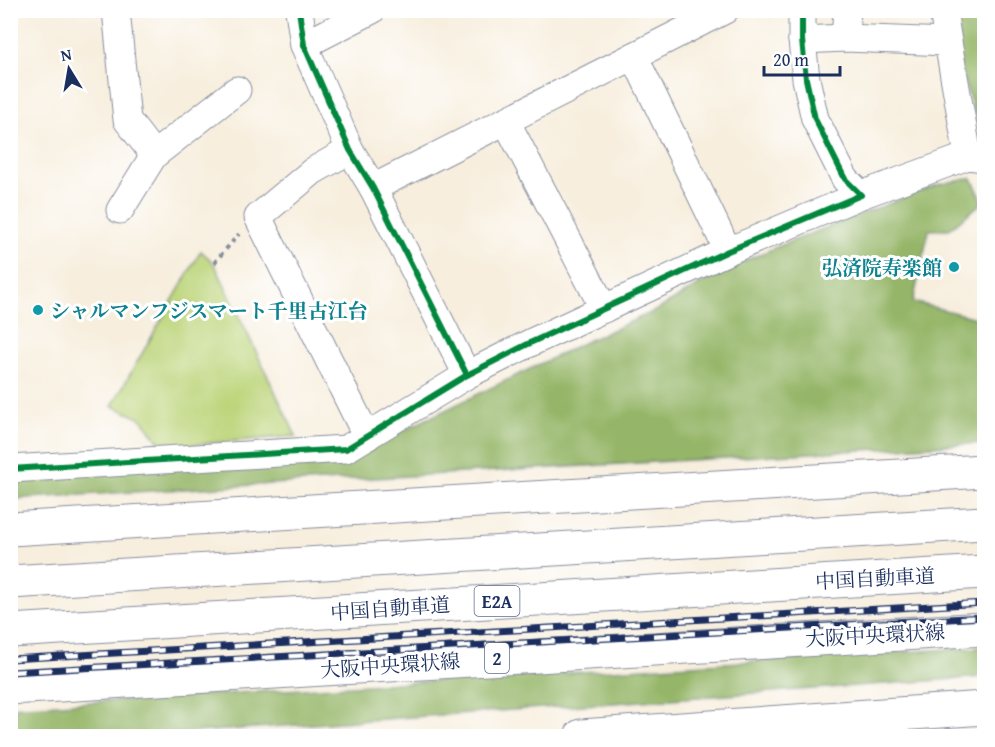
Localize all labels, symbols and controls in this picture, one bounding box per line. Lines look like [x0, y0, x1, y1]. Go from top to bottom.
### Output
north arrow [39, 39, 99, 99]
scale bar [764, 39, 840, 77]
text: N [59, 41, 74, 67]
text: 20 m [773, 46, 809, 73]
place label: 弘済院寿楽館 [822, 253, 942, 282]
marker: 弘済院寿楽館 [947, 260, 961, 274]
place label: シャルマンフジスマート千里古江台 [50, 296, 368, 325]
marker: シャルマンフジスマート千里古江台 [31, 303, 45, 317]
street label: 中国自動車道 [814, 560, 936, 596]
road number: E2A [474, 586, 520, 616]
street label: 中国自動車道 [329, 589, 451, 627]
street label: 大阪中央環状線 [804, 617, 946, 653]
road number: 2 [485, 643, 509, 673]
street label: 大阪中央環状線 [319, 646, 461, 684]

